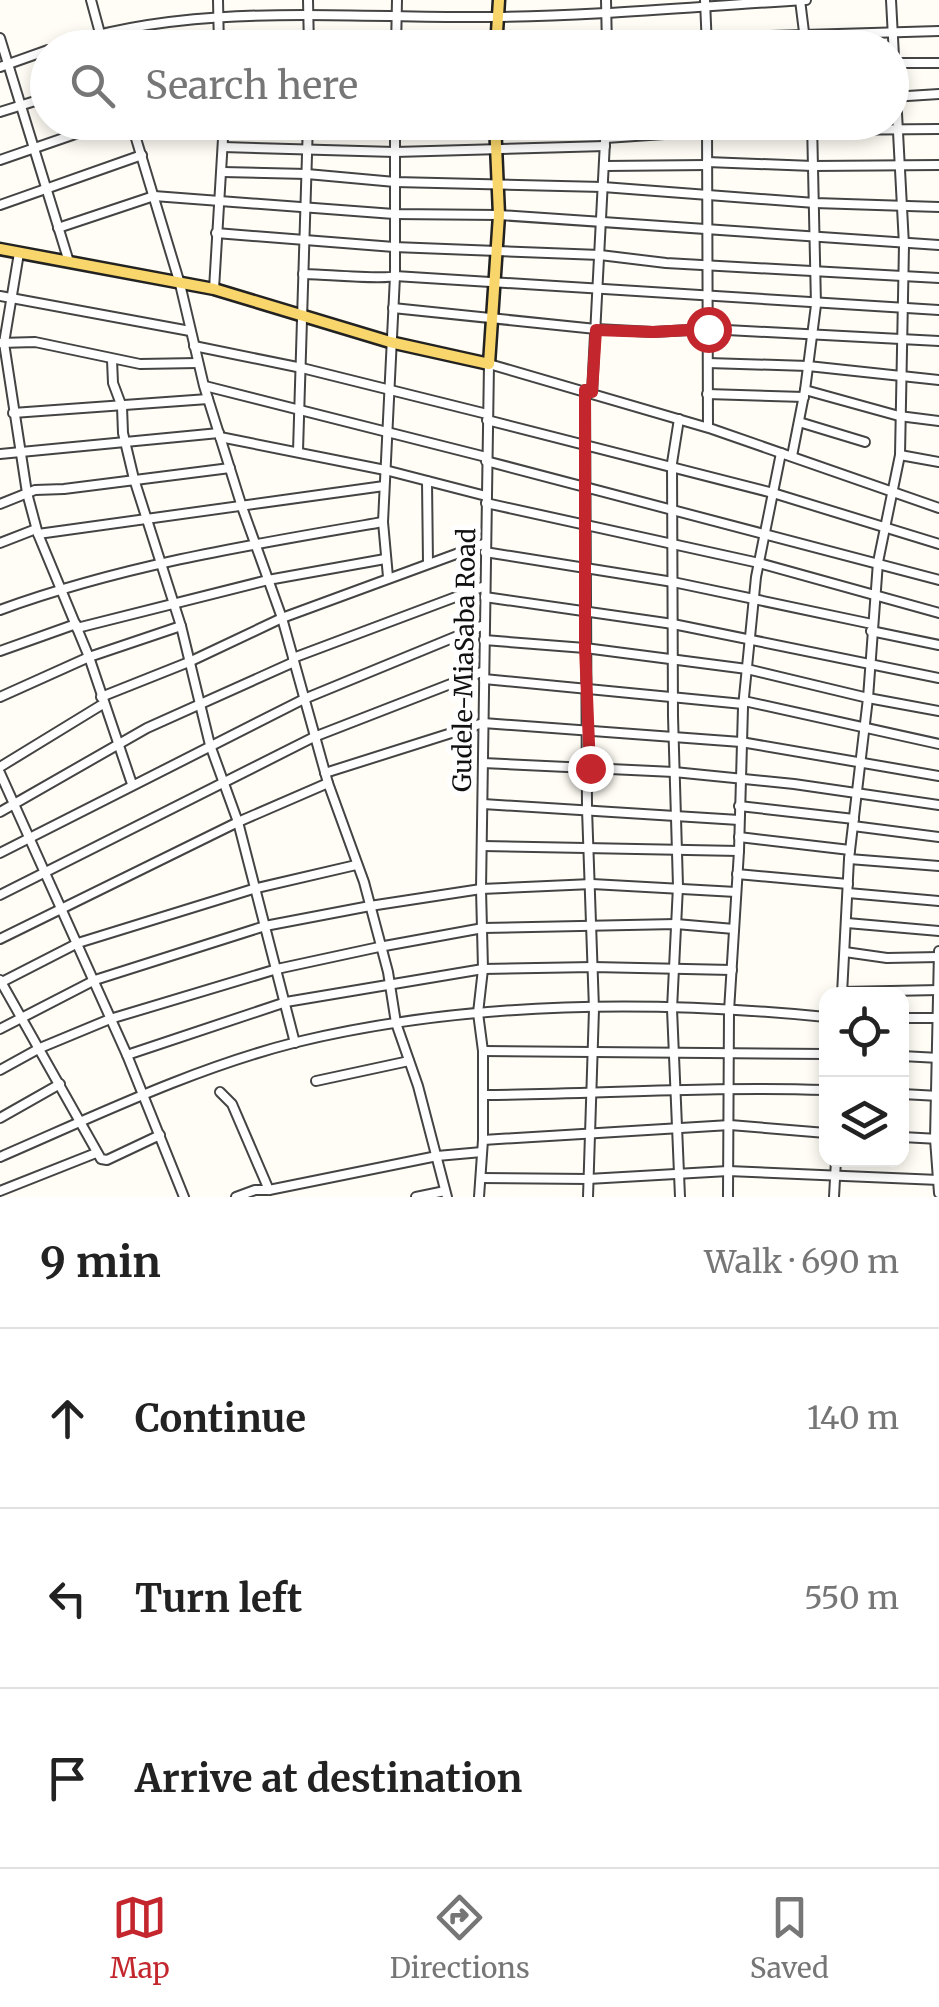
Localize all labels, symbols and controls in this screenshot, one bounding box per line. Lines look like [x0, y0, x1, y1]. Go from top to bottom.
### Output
search box [30, 30, 909, 140]
icon: search [65, 58, 120, 113]
text: Search here [145, 62, 358, 109]
route start [686, 307, 732, 353]
street label: Gudele-MiaSaba Road [446, 528, 482, 792]
route end [568, 746, 614, 792]
map controls [819, 987, 909, 1167]
button: locate [819, 987, 909, 1077]
button: layers [819, 1077, 909, 1167]
text: 9 min [40, 1236, 161, 1288]
text: Walk · 690 m [704, 1242, 899, 1282]
icon: ahead [40, 1391, 95, 1446]
text: Continue [135, 1395, 306, 1442]
text: 140 m [807, 1398, 899, 1438]
icon: left [40, 1571, 95, 1626]
text: Turn left [135, 1575, 302, 1622]
text: 550 m [804, 1578, 899, 1618]
icon: arrive [40, 1751, 95, 1806]
text: Arrive at destination [135, 1755, 522, 1802]
tab: Map [110, 1890, 170, 1986]
tab: Directions [390, 1890, 530, 1986]
tab: Saved [750, 1890, 829, 1986]

